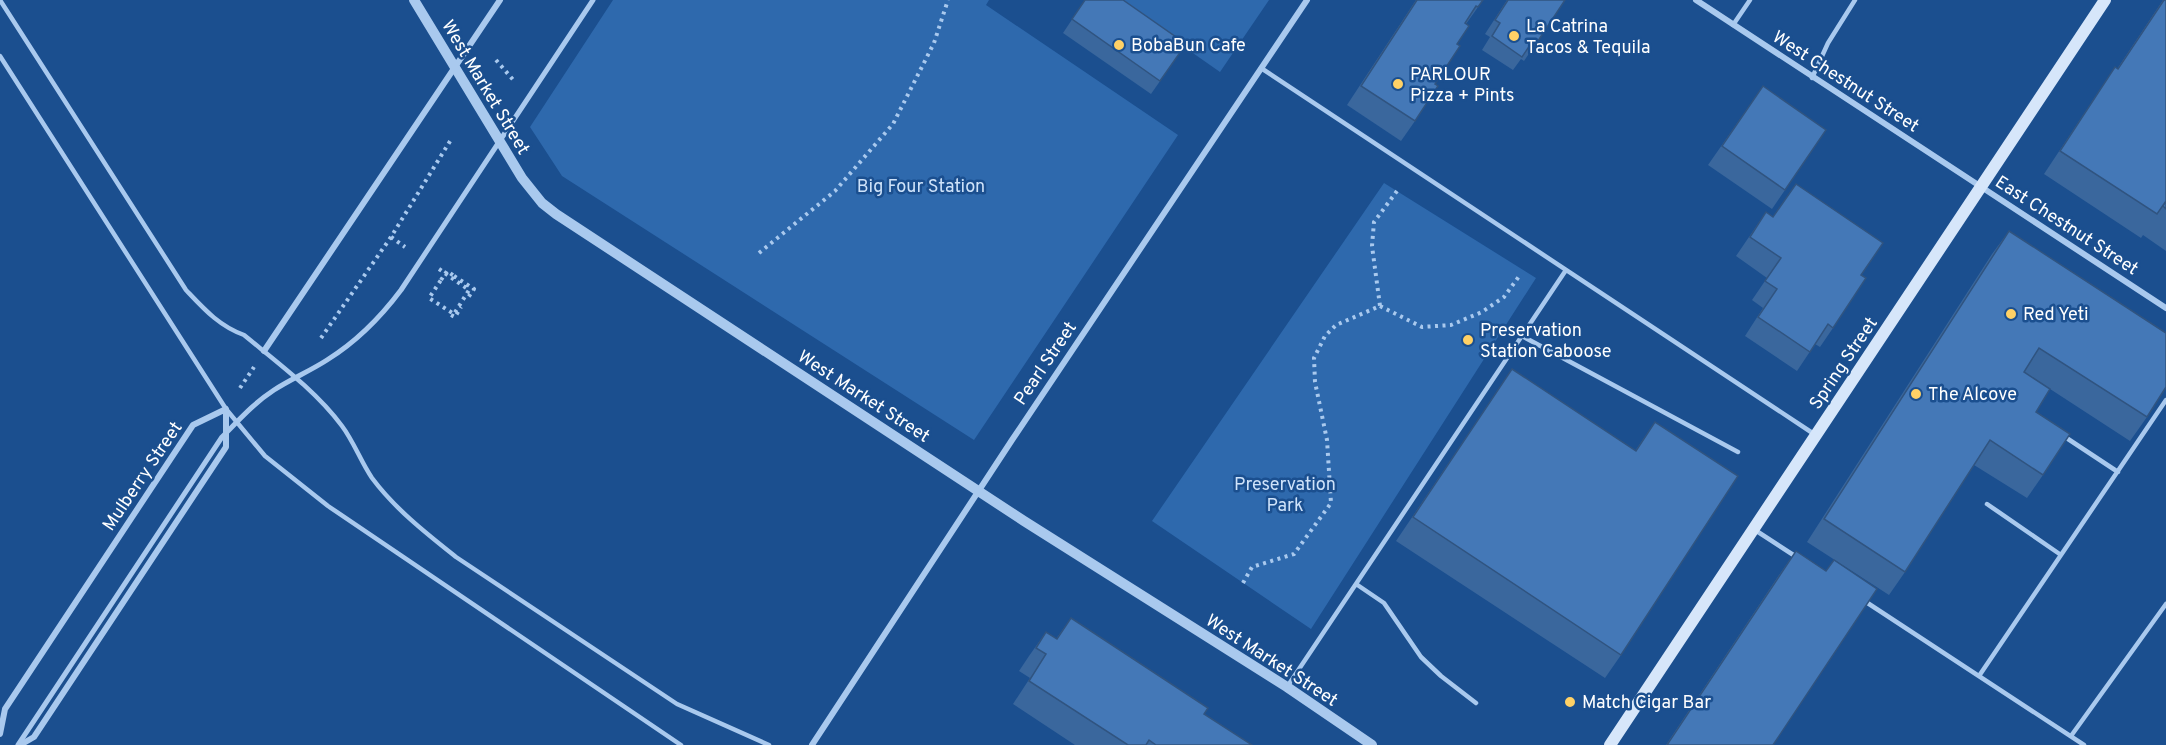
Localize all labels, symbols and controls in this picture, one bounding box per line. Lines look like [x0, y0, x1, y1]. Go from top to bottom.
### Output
street label: West Market Street [435, 16, 534, 159]
place label: La Catrina Tacos & Tequila [1526, 16, 1650, 60]
street label: West Chestnut Street [1767, 26, 1923, 138]
marker: La Catrina Tacos & Tequila [1507, 29, 1521, 43]
place label: BobaBun Cafe [1131, 35, 1246, 58]
marker: BobaBun Cafe [1112, 38, 1126, 52]
place label: PARLOUR Pizza + Pints [1410, 64, 1515, 108]
marker: PARLOUR Pizza + Pints [1391, 77, 1405, 91]
street label: East Chestnut Street [1990, 171, 2142, 281]
park label: Big Four Station [857, 176, 985, 199]
place label: Red Yeti [2023, 304, 2089, 327]
marker: Red Yeti [2004, 307, 2018, 321]
street label: Spring Street [1805, 313, 1884, 414]
street label: Pearl Street [1010, 318, 1083, 410]
place label: Preservation Station Caboose [1480, 320, 1611, 364]
marker: Preservation Station Caboose [1461, 333, 1475, 347]
street label: West Market Street [793, 346, 934, 449]
place label: The Alcove [1928, 384, 2017, 407]
marker: The Alcove [1909, 387, 1923, 401]
street label: Mulberry Street [98, 418, 188, 536]
park label: Preservation Park [1234, 474, 1336, 518]
street label: West Market Street [1201, 610, 1342, 713]
place label: Match Cigar Bar [1582, 692, 1711, 715]
marker: Match Cigar Bar [1563, 695, 1577, 709]

